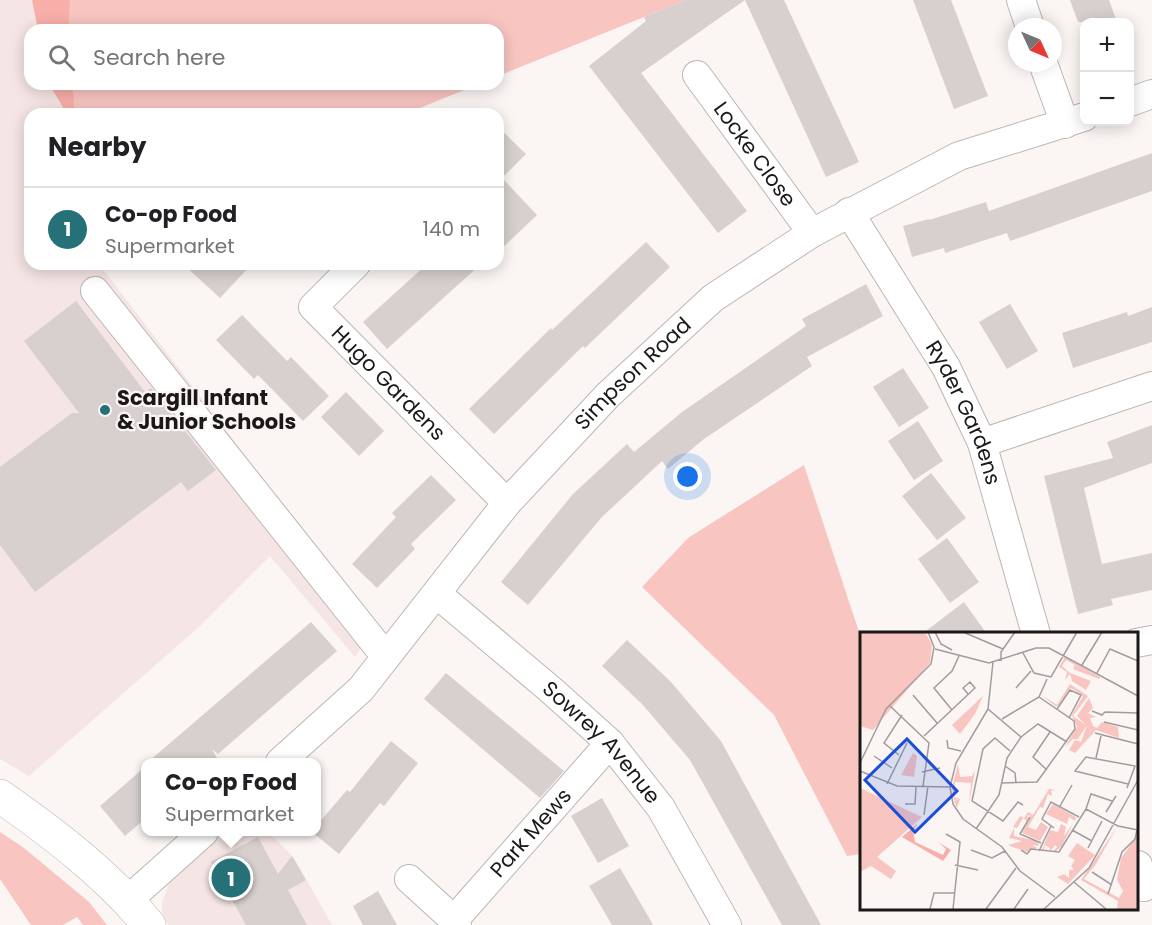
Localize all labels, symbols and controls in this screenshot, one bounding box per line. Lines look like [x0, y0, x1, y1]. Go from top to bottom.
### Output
north arrow [1008, 18, 1062, 72]
map controls [1080, 18, 1134, 126]
button: + [1080, 18, 1134, 72]
search box [24, 24, 504, 90]
icon: search [45, 41, 78, 74]
text: Search here [93, 42, 226, 73]
button: − [1080, 72, 1134, 126]
street label: Locke Close [707, 95, 803, 212]
text: Nearby [48, 129, 146, 165]
text: Co-op Food [105, 199, 237, 230]
text: 1 [64, 215, 71, 243]
text: 140 m [423, 215, 480, 243]
text: Supermarket [105, 232, 234, 260]
street label: Simpson Road [568, 310, 697, 436]
street label: Hugo Gardens [325, 319, 452, 447]
street label: Ryder Gardens [919, 335, 1008, 488]
place label: Scargill Infant & Junior Schools [117, 383, 296, 436]
marker: Scargill Infant & Junior Schools [98, 403, 112, 417]
your location [673, 462, 702, 491]
inset map [860, 632, 1137, 910]
street label: Sowrey Avenue [537, 674, 667, 810]
popup [141, 758, 321, 836]
text: Co-op Food [165, 767, 297, 798]
street label: Park Mews [483, 782, 578, 883]
text: Supermarket [165, 800, 294, 828]
pin: 1 [212, 856, 250, 900]

